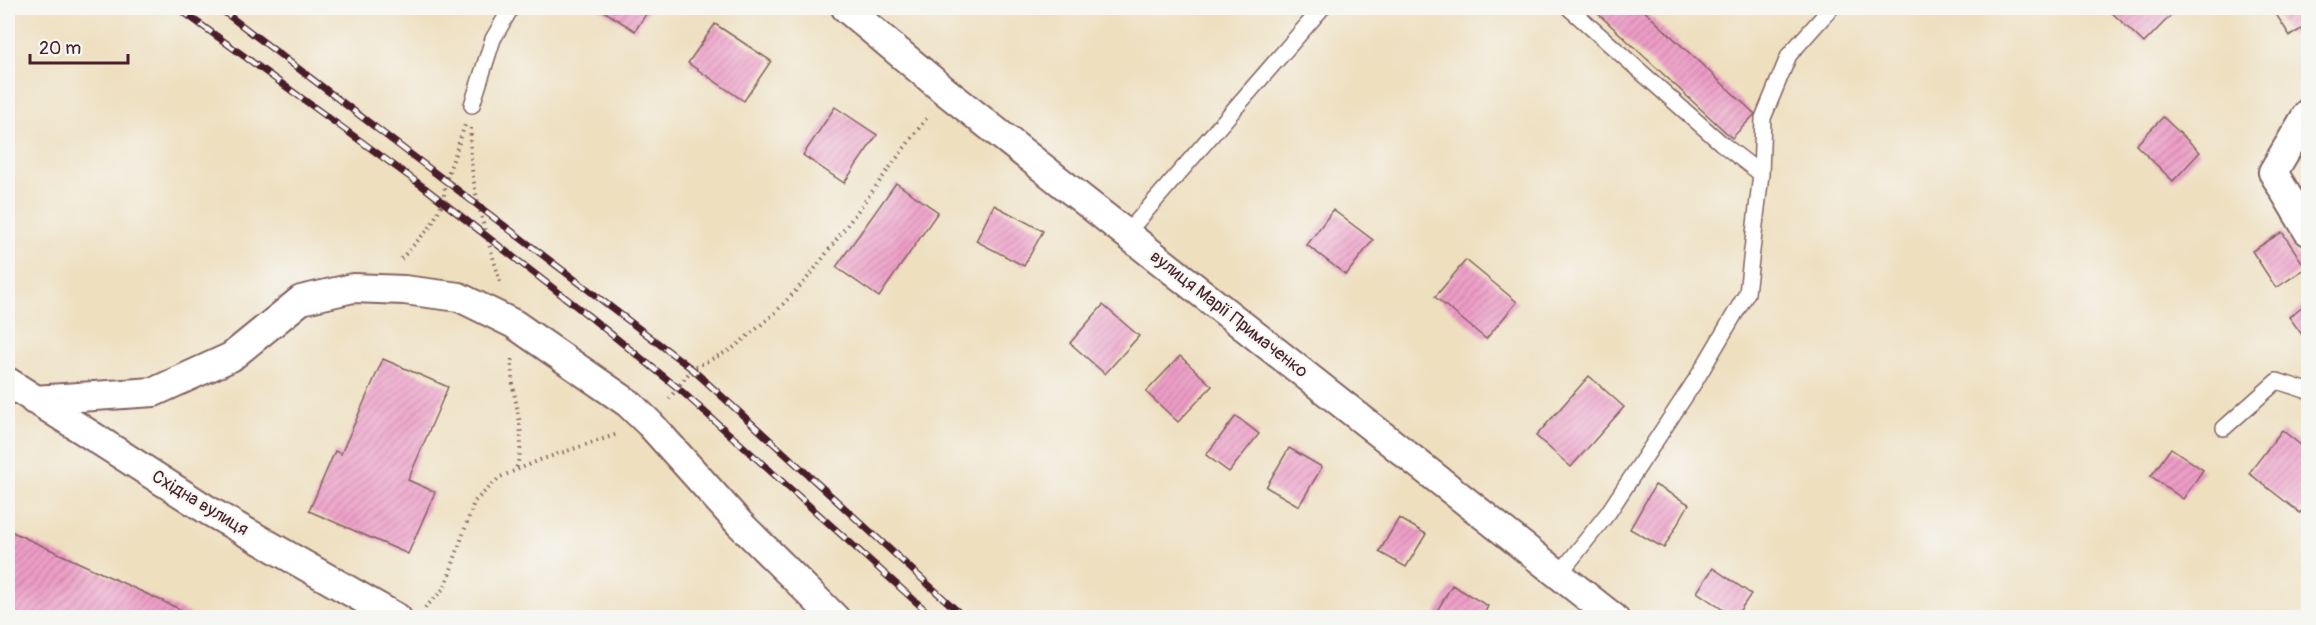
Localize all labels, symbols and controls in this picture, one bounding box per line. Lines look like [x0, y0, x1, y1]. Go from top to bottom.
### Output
scale bar [30, 27, 128, 65]
text: 20 m [39, 37, 81, 60]
street label: вулиця Марії Примаченко [1145, 245, 1313, 383]
street label: Східна вулиця [147, 465, 253, 541]

